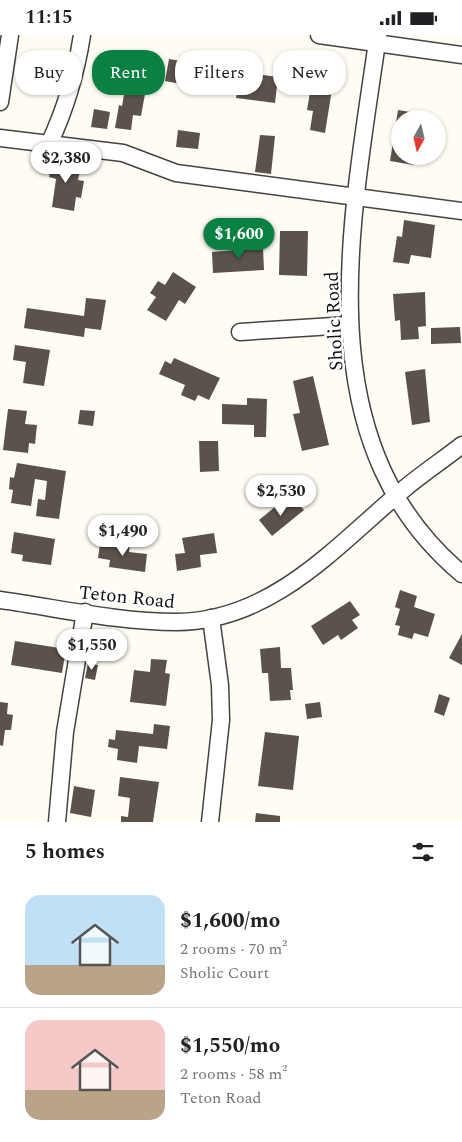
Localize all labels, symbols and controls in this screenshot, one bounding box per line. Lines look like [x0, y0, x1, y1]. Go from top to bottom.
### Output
text: 11:15 [25, 3, 73, 32]
chip: Buy [15, 50, 82, 95]
chip: Rent [92, 50, 165, 95]
chip: Filters [175, 50, 263, 95]
chip: New [273, 50, 346, 95]
north arrow [391, 110, 446, 165]
map controls [391, 110, 446, 165]
pin: $2,380 [25, 141, 107, 184]
text: $2,380 [41, 146, 91, 170]
pin: $1,600 [198, 217, 280, 260]
text: $1,600 [214, 222, 264, 246]
street label: Sholic Road [317, 270, 352, 371]
pin: $2,530 [240, 475, 322, 517]
text: $2,530 [256, 479, 306, 503]
pin: $1,490 [82, 515, 164, 557]
text: $1,490 [98, 519, 148, 543]
street label: Teton Road [77, 578, 176, 617]
pin: $1,550 [51, 629, 133, 671]
text: $1,550 [67, 633, 117, 657]
text: 5 homes [25, 836, 105, 868]
icon: filters [409, 838, 437, 866]
text: $1,600/mo [180, 905, 280, 937]
icon: home [65, 915, 125, 975]
text: 2 rooms · 70 m² [180, 937, 287, 961]
text: Sholic Court [180, 961, 269, 985]
text: $1,550/mo [180, 1030, 280, 1062]
icon: home [65, 1040, 125, 1100]
text: 2 rooms · 58 m² [180, 1062, 287, 1086]
text: Teton Road [180, 1086, 261, 1110]

